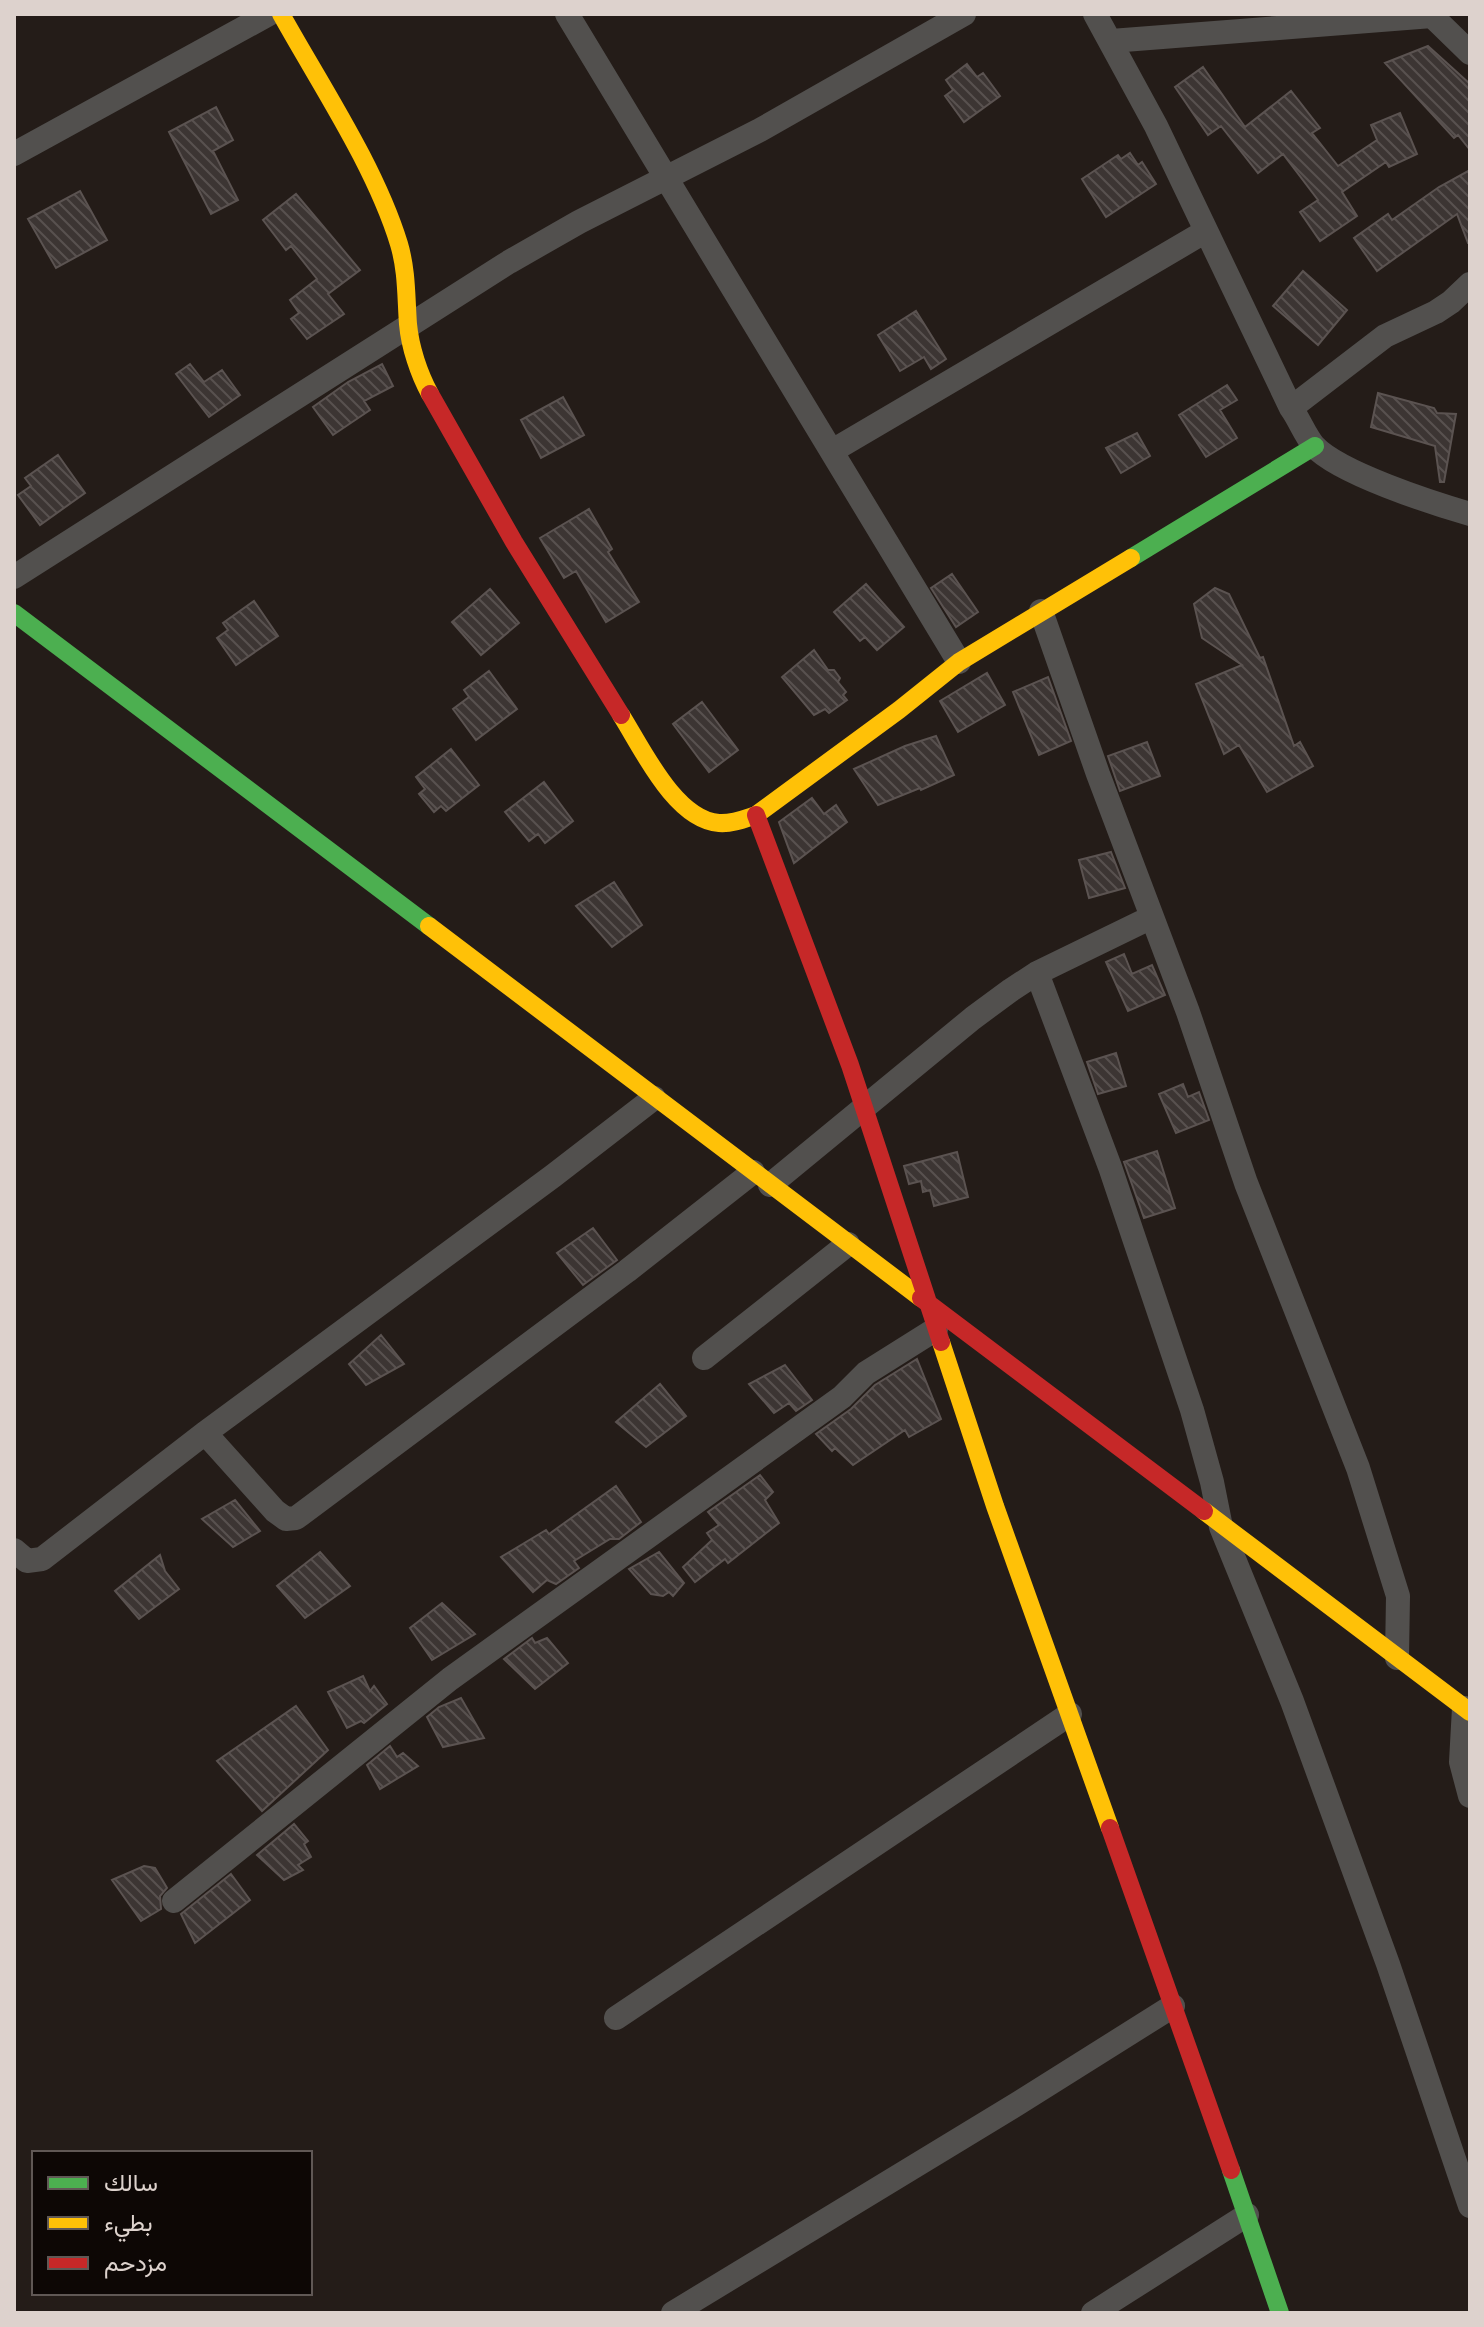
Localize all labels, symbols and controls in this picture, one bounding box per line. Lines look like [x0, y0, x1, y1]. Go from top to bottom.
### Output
legend [32, 2151, 312, 2295]
text: سالك [104, 2170, 158, 2196]
text: بطيء [104, 2210, 153, 2242]
text: مزدحم [104, 2250, 167, 2279]

